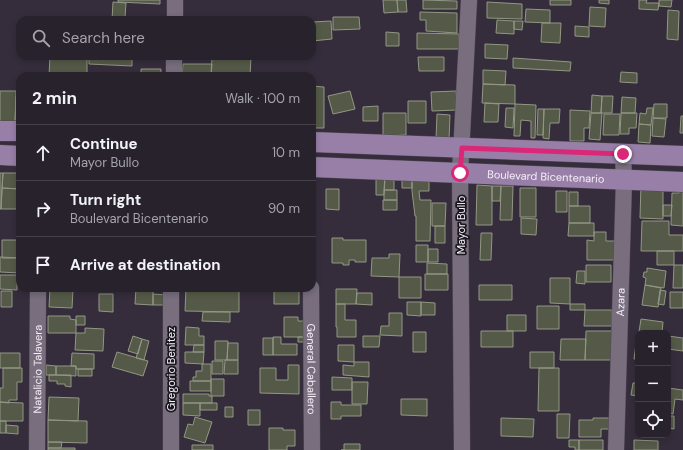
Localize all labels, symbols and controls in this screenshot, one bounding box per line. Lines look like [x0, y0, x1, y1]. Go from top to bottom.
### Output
search box [16, 16, 316, 60]
icon: search [30, 27, 52, 49]
text: Search here [62, 28, 145, 48]
text: 2 min [32, 87, 77, 109]
text: Walk · 100 m [225, 90, 300, 107]
text: Continue [70, 134, 138, 154]
icon: ahead [32, 142, 54, 164]
text: 10 m [272, 144, 300, 161]
route end [614, 145, 632, 163]
text: Mayor Bullo [70, 154, 139, 171]
route start [451, 164, 469, 182]
street label: Boulevard Bicentenario [487, 167, 605, 186]
text: Turn right [70, 190, 141, 210]
street label: Mayor Bullo [454, 196, 468, 254]
icon: right [32, 198, 54, 220]
text: 90 m [268, 200, 300, 217]
text: Boulevard Bicentenario [70, 210, 209, 227]
icon: arrive [32, 254, 54, 276]
text: Arrive at destination [70, 255, 221, 275]
street label: Azara [613, 288, 628, 316]
street label: General Caballero [304, 323, 319, 415]
street label: Natalicio Talavera [30, 325, 45, 413]
street label: Gregorio Benitez [164, 327, 178, 411]
map controls [635, 330, 671, 438]
button: + [635, 330, 671, 366]
button: − [635, 366, 671, 402]
button: locate [635, 402, 671, 438]

